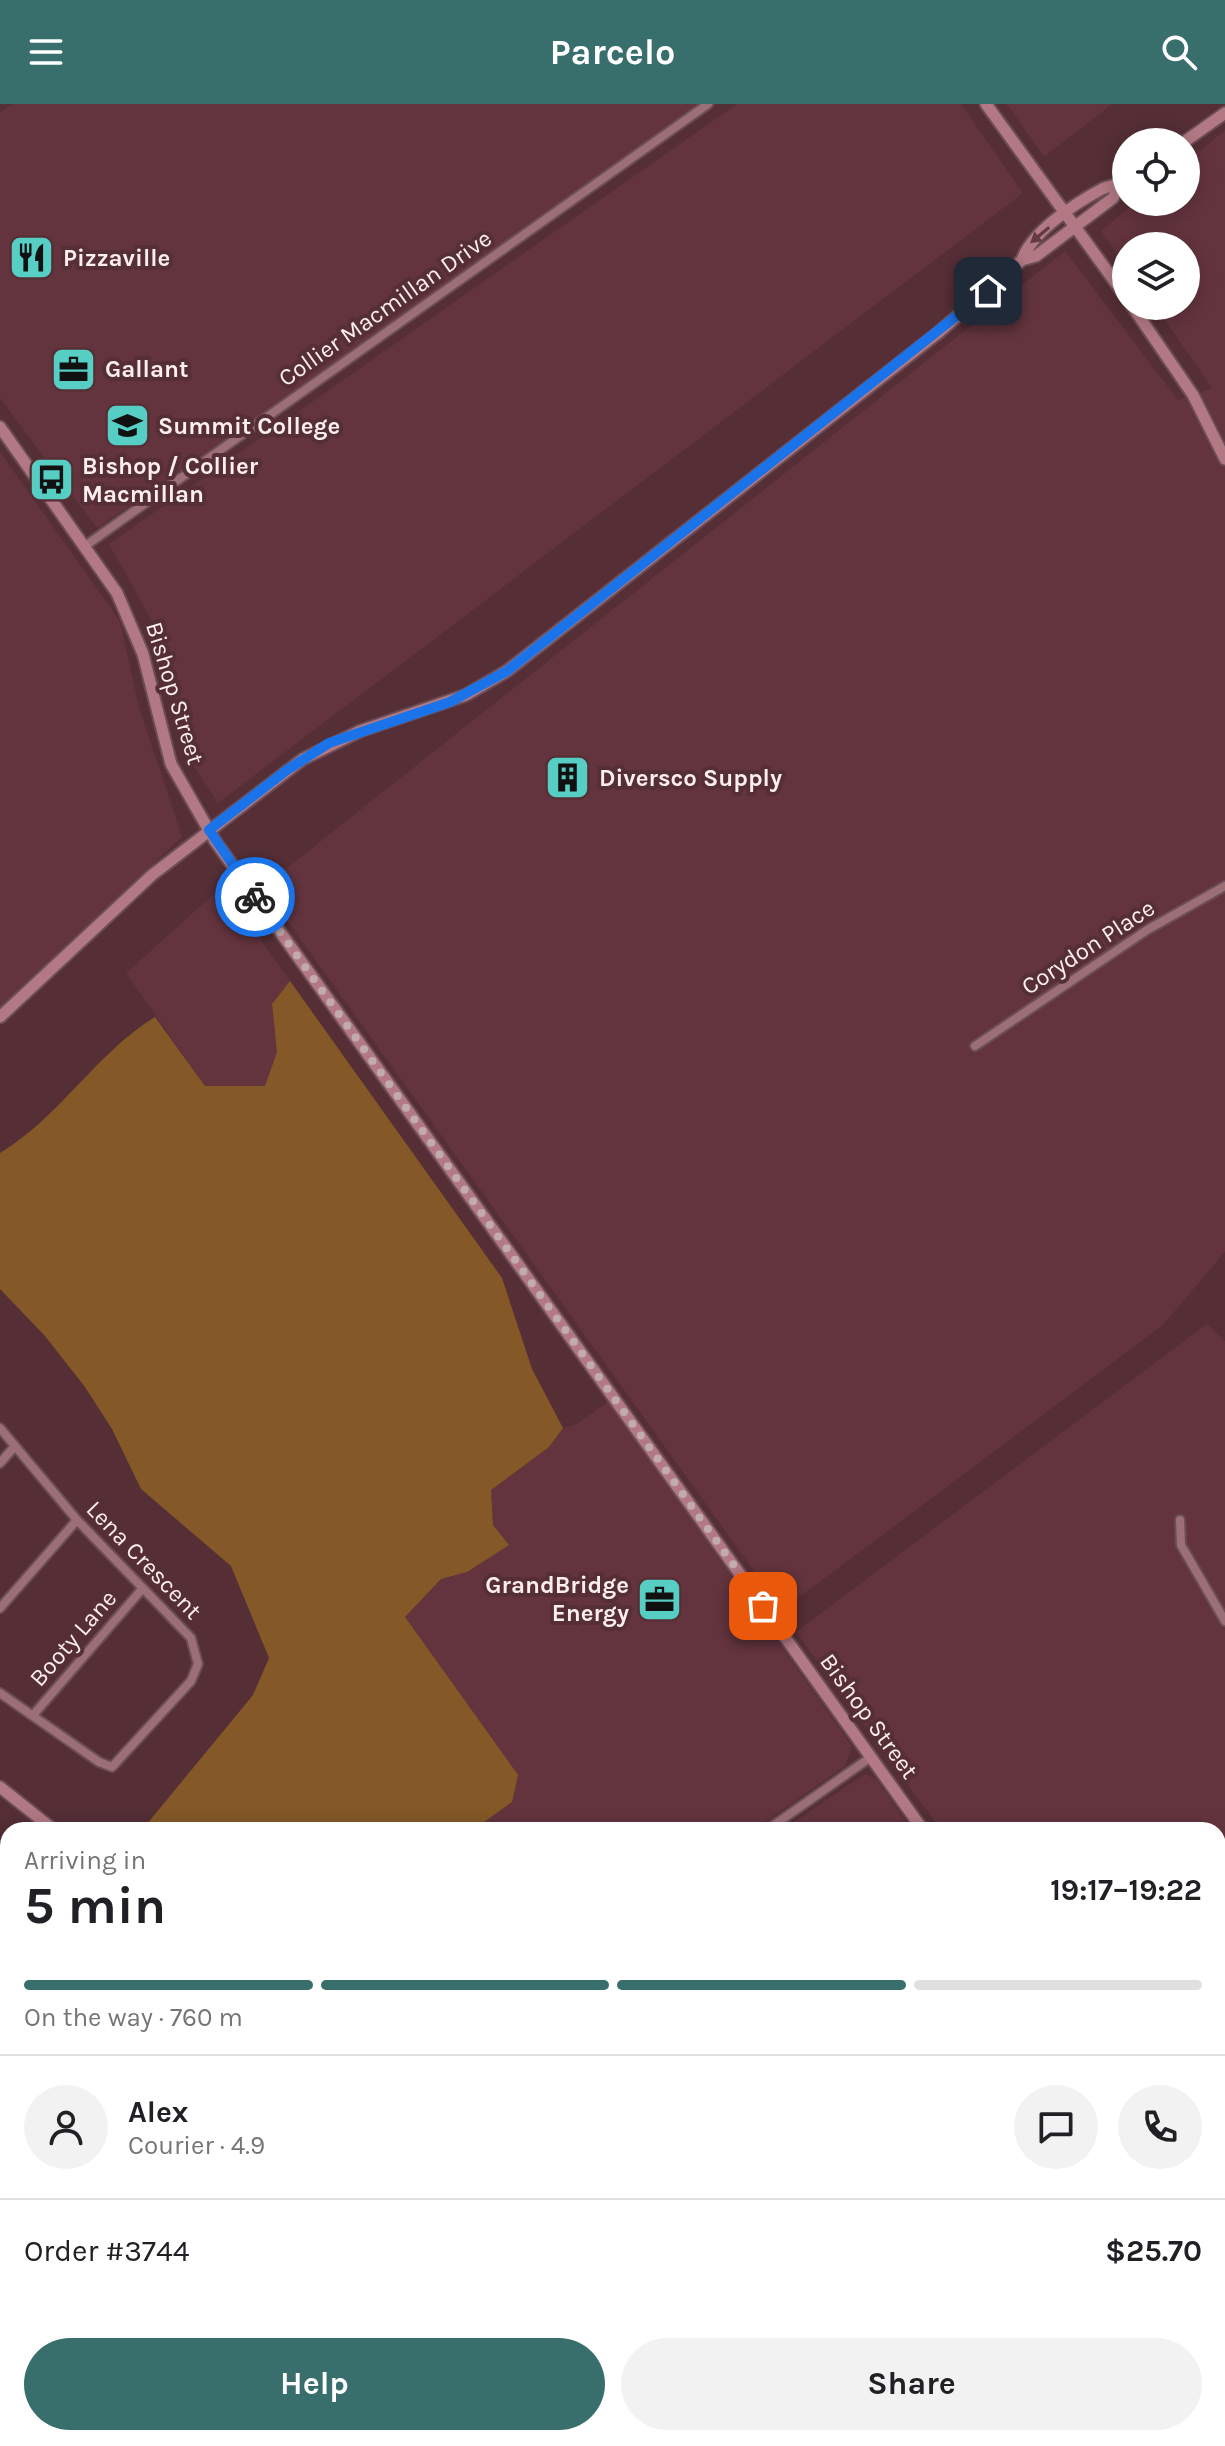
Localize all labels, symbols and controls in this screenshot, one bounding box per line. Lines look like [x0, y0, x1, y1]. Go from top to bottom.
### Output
icon: menu [24, 30, 68, 74]
icon: search [1157, 30, 1201, 74]
text: Parcelo [550, 31, 675, 73]
map controls [1112, 128, 1200, 320]
button: locate [1112, 128, 1200, 216]
street label: Collier Macmillan Drive [273, 224, 497, 392]
one-way arrow [1031, 226, 1051, 243]
button: layers [1112, 232, 1200, 320]
restaurant icon: Pizzaville [8, 234, 56, 282]
place label: Pizzaville [63, 244, 170, 272]
pin [954, 257, 1022, 325]
icon: home [966, 269, 1010, 313]
office icon: Gallant [50, 345, 98, 393]
place label: Gallant [105, 355, 188, 383]
school or university icon: Summit College [103, 402, 151, 450]
place label: Summit College [158, 412, 340, 440]
place label: Bishop / Collier Macmillan [82, 452, 259, 508]
bus stop icon: Bishop / Collier Macmillan [27, 456, 75, 504]
street label: Bishop Street [140, 618, 210, 768]
building icon: Diversco Supply [544, 754, 592, 802]
place label: Diversco Supply [599, 764, 782, 792]
courier [215, 857, 295, 937]
icon: bike [233, 875, 277, 919]
street label: Corydon Place [1016, 894, 1160, 1000]
street label: Lena Crescent [81, 1495, 207, 1625]
place label: GrandBridge Energy [485, 1571, 629, 1627]
pin [729, 1572, 797, 1640]
office icon: GrandBridge Energy [636, 1575, 684, 1623]
street label: Booty Lane [24, 1584, 122, 1692]
icon: bag [741, 1584, 785, 1628]
street label: Bishop Street [814, 1648, 924, 1784]
text: Arriving in [24, 1845, 146, 1876]
text: 19:17–19:22 [1050, 1872, 1202, 1908]
text: 5 min [24, 1875, 166, 1936]
text: On the way · 760 m [24, 2002, 243, 2033]
button: person [24, 2085, 108, 2169]
button: chat [1014, 2085, 1098, 2169]
button: phone [1118, 2085, 1202, 2169]
text: Alex [128, 2094, 188, 2130]
text: Courier · 4.9 [128, 2130, 265, 2161]
text: Order #3744 [24, 2233, 189, 2269]
text: $25.70 [1105, 2233, 1202, 2269]
button: Help [24, 2338, 605, 2430]
button: Share [621, 2338, 1202, 2430]

